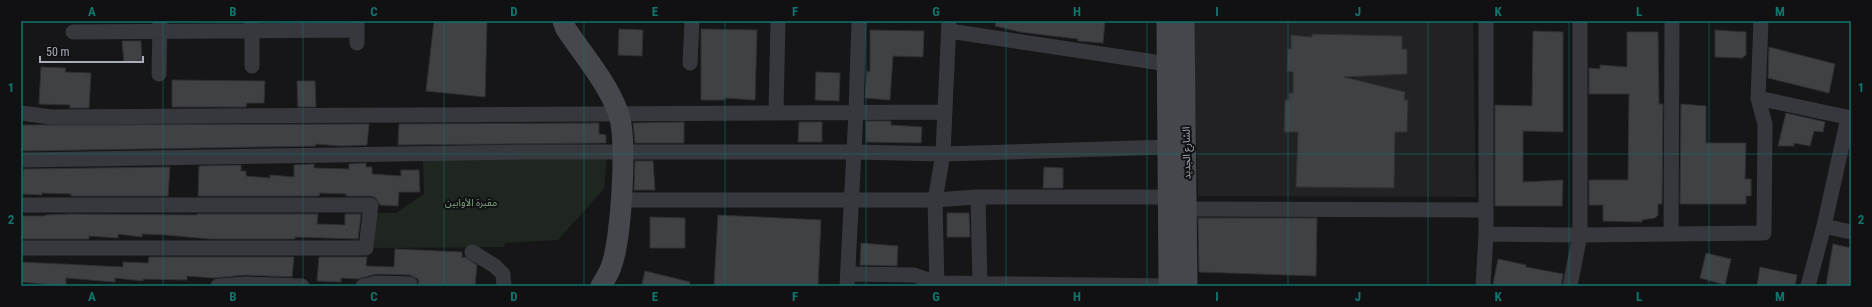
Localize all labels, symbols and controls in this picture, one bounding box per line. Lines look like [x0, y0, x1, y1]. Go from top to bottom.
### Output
text: A [88, 4, 96, 19]
text: B [229, 4, 237, 19]
text: C [370, 4, 378, 19]
text: D [510, 4, 518, 19]
text: E [652, 4, 659, 19]
text: F [792, 4, 798, 19]
text: G [932, 4, 940, 19]
text: H [1073, 4, 1081, 19]
text: I [1215, 4, 1219, 19]
text: J [1355, 4, 1361, 19]
text: K [1494, 4, 1502, 19]
text: L [1636, 4, 1642, 19]
text: M [1775, 4, 1785, 19]
scale bar [40, 38, 143, 64]
text: 50 m [46, 45, 70, 59]
text: 1 [8, 80, 14, 95]
text: 1 [1858, 80, 1864, 95]
street label: الشارع الجديد [1181, 127, 1194, 179]
park label: مقبرة الأوابين [445, 197, 497, 209]
text: 2 [8, 212, 15, 227]
text: 2 [1858, 212, 1865, 227]
text: A [88, 289, 96, 304]
text: B [229, 289, 237, 304]
text: C [370, 289, 378, 304]
text: D [510, 289, 518, 304]
text: E [652, 289, 659, 304]
text: F [792, 289, 798, 304]
text: G [932, 289, 940, 304]
text: H [1073, 289, 1081, 304]
text: I [1215, 289, 1219, 304]
text: J [1355, 289, 1361, 304]
text: K [1494, 289, 1502, 304]
text: L [1636, 289, 1642, 304]
text: M [1775, 289, 1785, 304]

